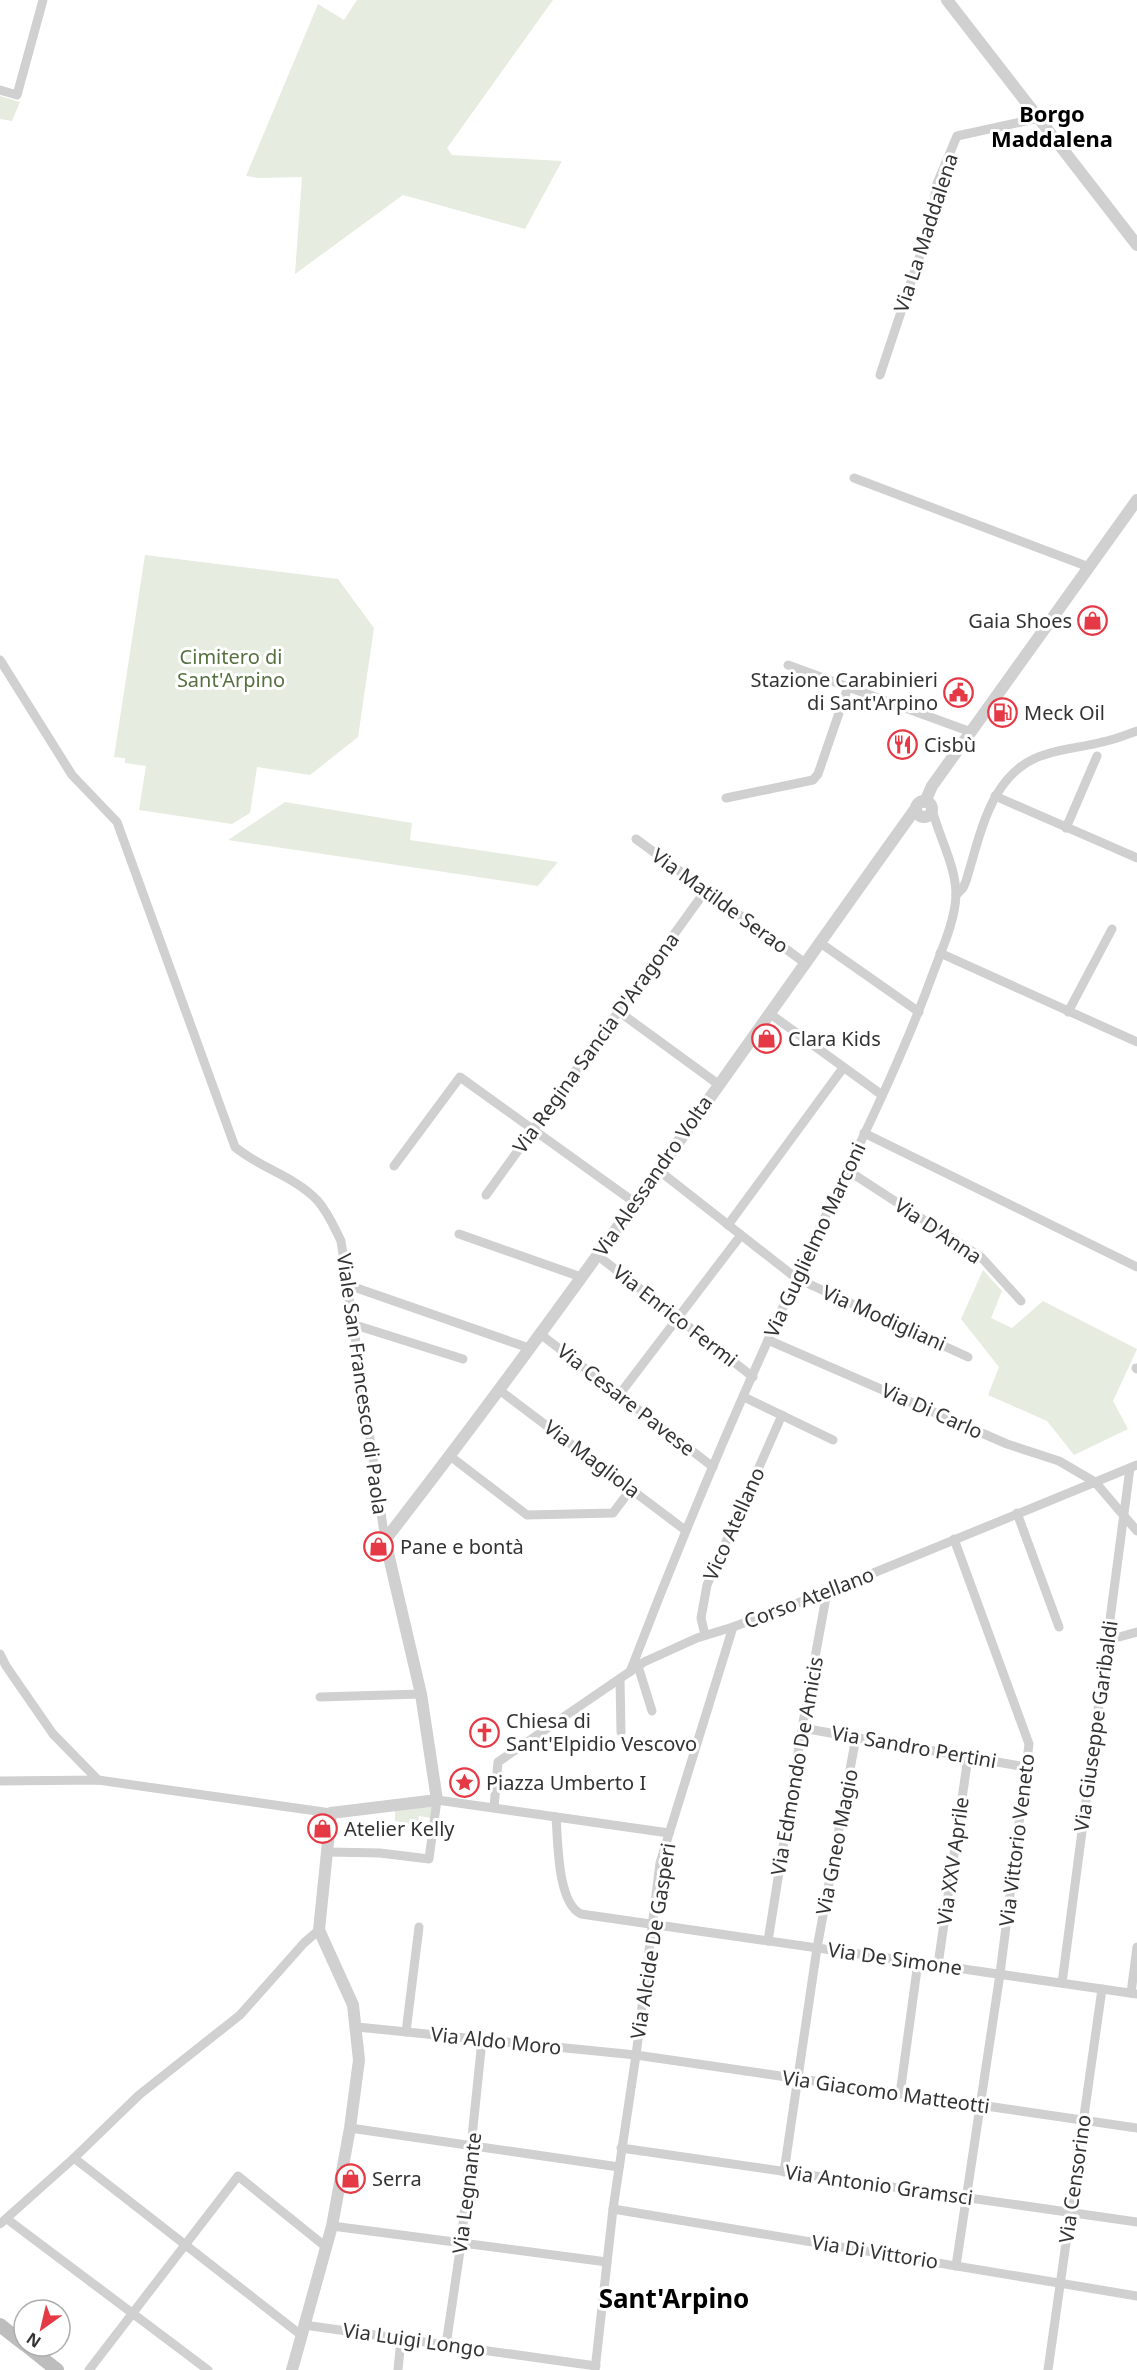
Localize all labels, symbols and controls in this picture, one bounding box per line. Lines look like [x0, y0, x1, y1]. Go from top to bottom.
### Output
district label: Borgo Maddalena [991, 98, 1113, 153]
street label: Via La Maddalena [887, 150, 964, 316]
shop icon: Gaia Shoes [1077, 605, 1109, 637]
place label: Gaia Shoes [968, 607, 1072, 634]
park label: Cimitero di Sant'Arpino [177, 643, 285, 693]
place label: Stazione Carabinieri di Sant'Arpino [750, 666, 938, 716]
public building icon: Stazione Carabinieri di Sant'Arpino [943, 676, 975, 708]
fuel station icon: Meck Oil [987, 697, 1019, 729]
place label: Meck Oil [1024, 699, 1105, 726]
restaurant icon: Cisbù [887, 729, 919, 761]
place label: Cisbù [924, 731, 976, 758]
street label: Via Matilde Serao [647, 842, 794, 959]
street label: Via Regina Sancia D'Aragona [506, 927, 685, 1159]
shop icon: Clara Kids [751, 1023, 783, 1055]
place label: Clara Kids [788, 1025, 881, 1052]
street label: Via Alessandro Volta [587, 1090, 718, 1261]
street label: Via Guglielmo Marconi [758, 1138, 872, 1342]
street label: Via D'Anna [889, 1191, 987, 1270]
street label: Viale San Francesco di Paola [331, 1252, 394, 1516]
street label: Via Enrico Fermi [607, 1258, 743, 1373]
street label: Via Modigliani [818, 1278, 950, 1357]
street label: Via Cesare Pavese [552, 1337, 701, 1462]
street label: Via Di Carlo [877, 1376, 987, 1445]
street label: Via Magliola [539, 1414, 646, 1504]
street label: Vico Atellano [697, 1463, 771, 1585]
shop icon: Pane e bontà [363, 1531, 395, 1563]
place label: Pane e bontà [400, 1533, 524, 1560]
street label: Corso Atellano [740, 1560, 878, 1635]
street label: Via Giuseppe Garibaldi [1067, 1619, 1124, 1833]
street label: Via Edmondo De Amicis [764, 1654, 829, 1877]
place label: Chiesa di Sant'Elpidio Vescovo [506, 1707, 697, 1757]
church icon: Chiesa di Sant'Elpidio Vescovo [469, 1717, 501, 1749]
street label: Via Sandro Pertini [829, 1719, 999, 1774]
street label: Via Vittorio Veneto [993, 1752, 1040, 1928]
place icon: Piazza Umberto I [449, 1767, 481, 1799]
street label: Via Gneo Magio [809, 1767, 864, 1917]
place label: Piazza Umberto I [486, 1769, 646, 1796]
street label: Via XXV Aprile [930, 1795, 975, 1927]
shop icon: Atelier Kelly [307, 1813, 339, 1845]
place label: Atelier Kelly [344, 1815, 455, 1842]
street label: Via Alcide De Gasperi [624, 1841, 681, 2041]
street label: Via De Simone [826, 1936, 964, 1981]
street label: Via Aldo Moro [429, 2020, 563, 2061]
street label: Via Giacomo Matteotti [781, 2064, 991, 2119]
street label: Via Censorino [1052, 2113, 1097, 2245]
street label: Via Legnante [446, 2131, 487, 2255]
street label: Via Antonio Gramsci [783, 2158, 975, 2211]
shop icon: Serra [335, 2163, 367, 2195]
place label: Serra [372, 2165, 422, 2192]
street label: Via Di Vittorio [810, 2228, 940, 2275]
district label: Sant'Arpino [599, 2280, 749, 2316]
north arrow [12, 2298, 72, 2358]
street label: Via Luigi Longo [341, 2316, 487, 2363]
text: N [22, 2328, 45, 2353]

